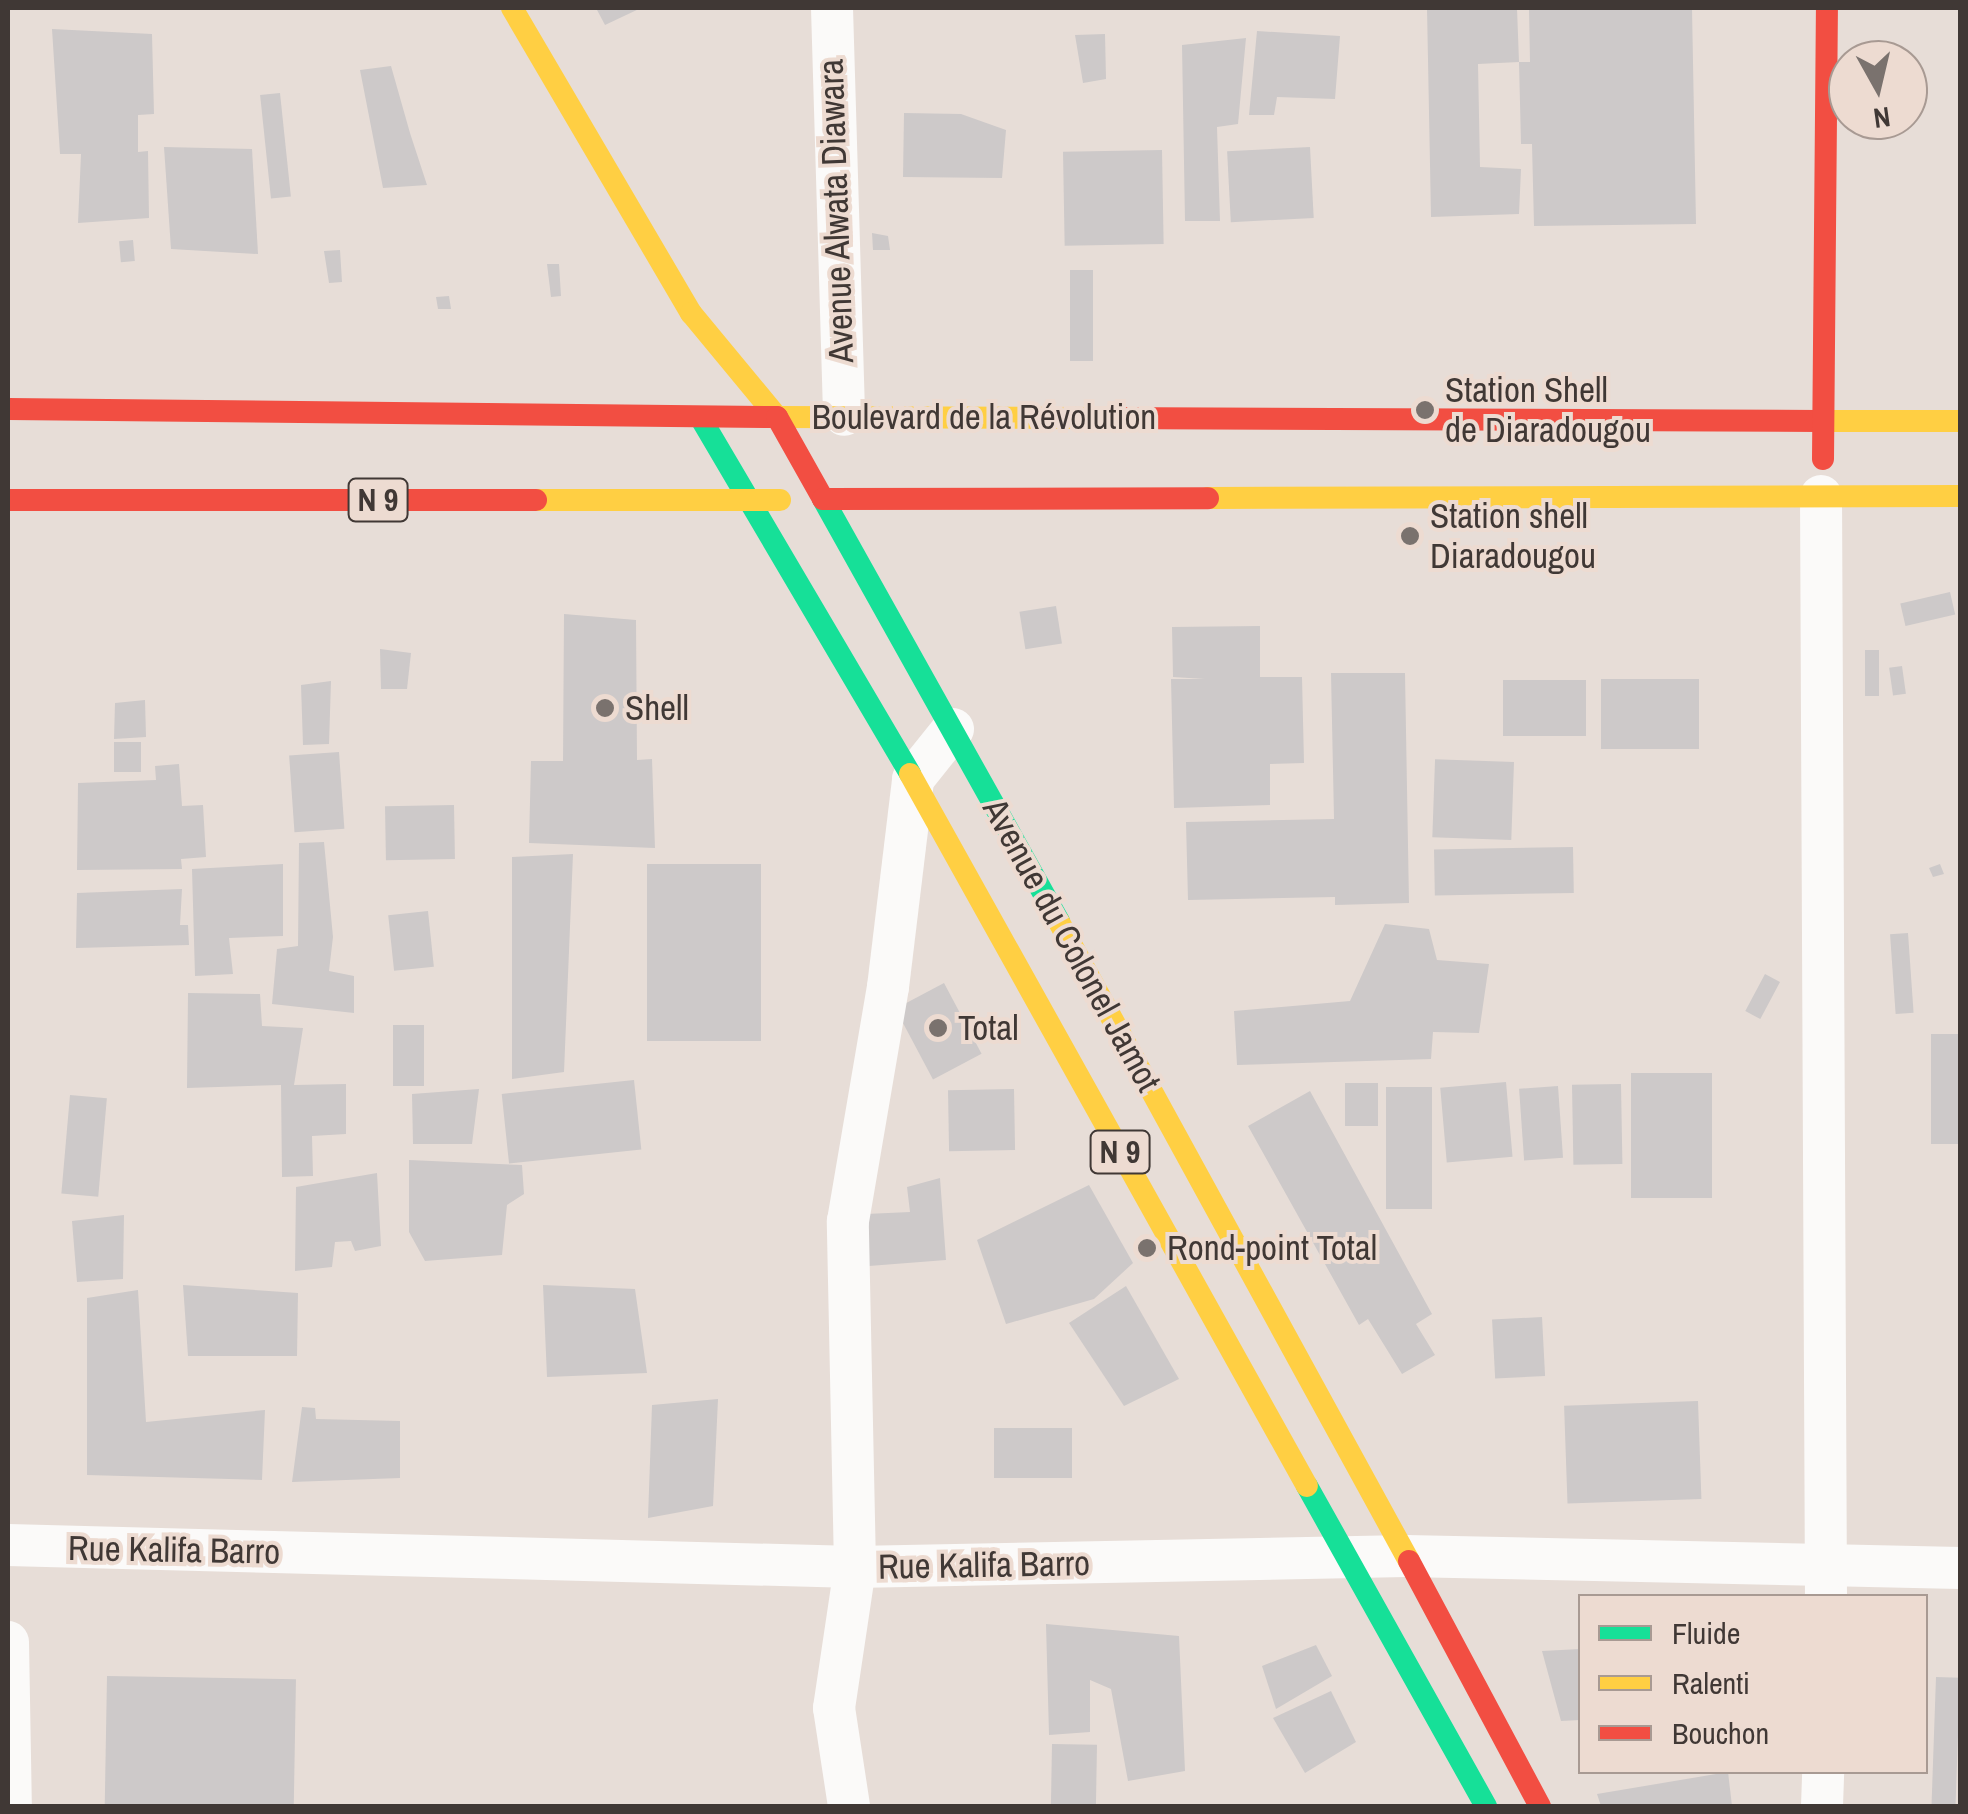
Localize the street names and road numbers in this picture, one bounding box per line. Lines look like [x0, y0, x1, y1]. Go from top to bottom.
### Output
street label: Avenue Alwata Diawara [810, 57, 862, 365]
street label: Boulevard de la Révolution [812, 396, 1156, 438]
road number: N 9 [346, 473, 410, 527]
street label: Avenue du Colonel Jamot [974, 791, 1170, 1099]
road number: N 9 [1088, 1125, 1152, 1179]
street label: Rue Kalifa Barro [68, 1527, 280, 1573]
street label: Rue Kalifa Barro [878, 1542, 1090, 1588]

